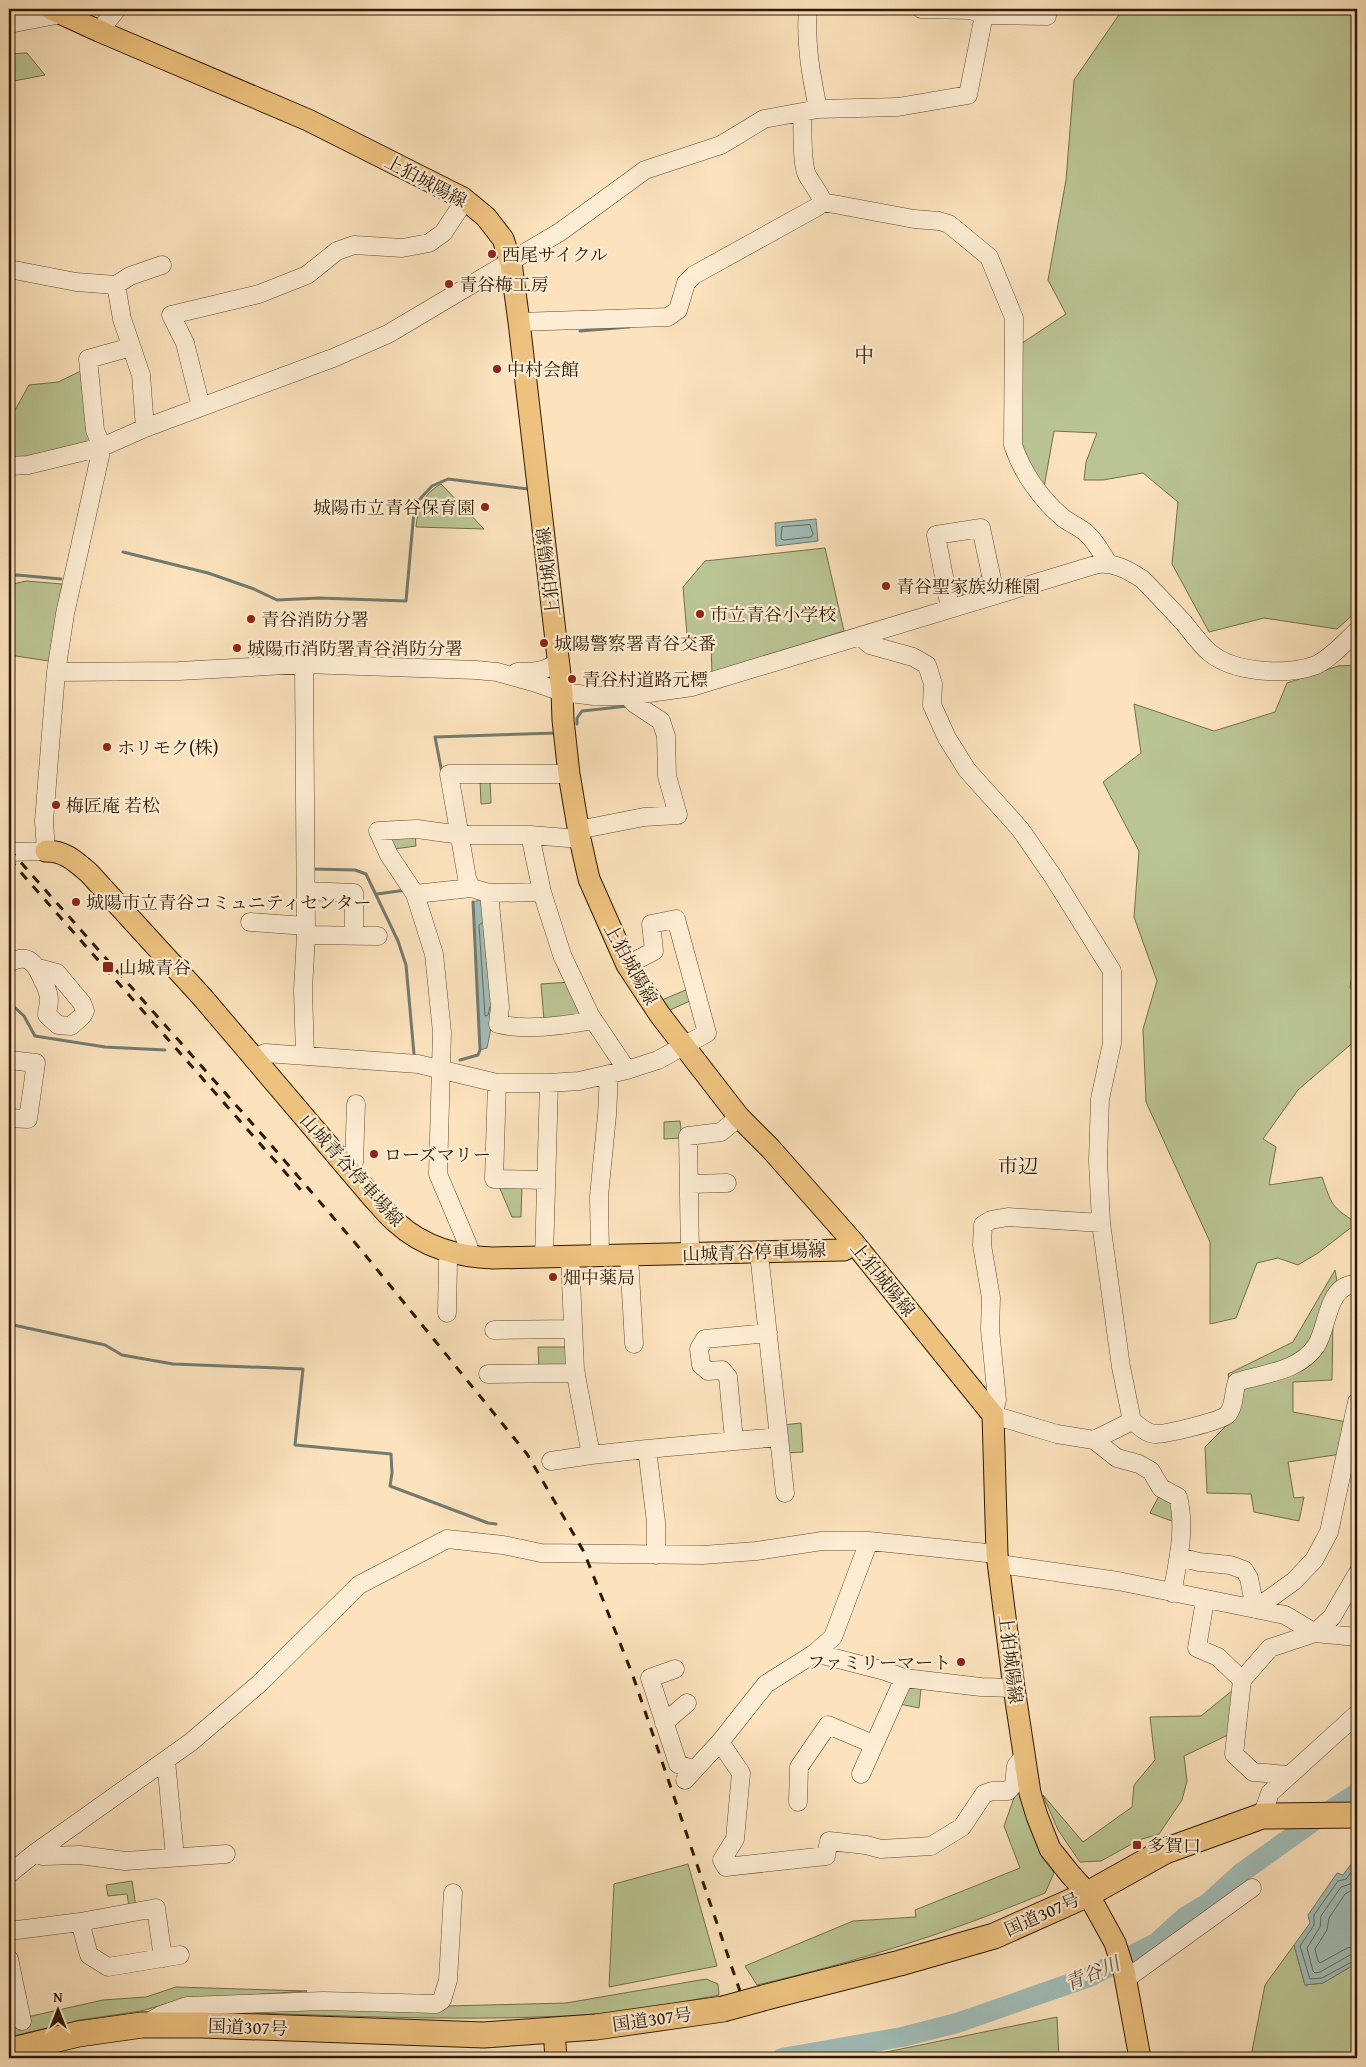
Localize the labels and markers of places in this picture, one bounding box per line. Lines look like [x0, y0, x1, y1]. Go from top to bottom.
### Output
place label: 西尾サイクル [502, 241, 608, 268]
marker: 西尾サイクル [486, 248, 498, 260]
place label: 青谷梅工房 [459, 271, 549, 298]
marker: 青谷梅工房 [443, 278, 455, 290]
place label: 中村会館 [507, 356, 579, 383]
marker: 中村会館 [491, 363, 503, 375]
place label: 城陽市立青谷保育園 [313, 494, 475, 521]
marker: 城陽市立青谷保育園 [479, 501, 491, 513]
place label: 青谷聖家族幼稚園 [896, 573, 1040, 600]
marker: 青谷聖家族幼稚園 [880, 580, 892, 592]
place label: 市立青谷小学校 [710, 601, 836, 628]
place label: 青谷消防分署 [261, 606, 369, 633]
marker: 市立青谷小学校 [694, 608, 706, 620]
marker: 青谷消防分署 [245, 613, 257, 625]
place label: 城陽警察署青谷交番 [554, 630, 716, 657]
place label: 城陽市消防署青谷消防分署 [247, 635, 463, 662]
marker: 城陽警察署青谷交番 [538, 637, 550, 649]
marker: 城陽市消防署青谷消防分署 [231, 642, 243, 654]
place label: 青谷村道路元標 [582, 666, 708, 693]
marker: 青谷村道路元標 [566, 673, 578, 685]
place label: ホリモク(株) [117, 734, 219, 761]
marker: ホリモク(株) [101, 741, 113, 753]
place label: 梅匠庵 若松 [66, 792, 160, 819]
marker: 梅匠庵 若松 [50, 799, 62, 811]
place label: 城陽市立青谷コミュニティセンター [86, 889, 371, 916]
marker: 城陽市立青谷コミュニティセンター [70, 896, 82, 908]
place label: 山城青谷 [119, 954, 191, 981]
marker: 山城青谷 [101, 960, 115, 974]
place label: ローズマリー [384, 1141, 491, 1168]
marker: ローズマリー [368, 1148, 380, 1160]
place label: 畑中薬局 [563, 1264, 635, 1291]
marker: 畑中薬局 [547, 1271, 559, 1283]
place label: ファミリーマート [807, 1649, 951, 1676]
marker: ファミリーマート [955, 1656, 967, 1668]
place label: 多賀口 [1147, 1832, 1201, 1859]
marker: 多賀口 [1131, 1839, 1143, 1851]

